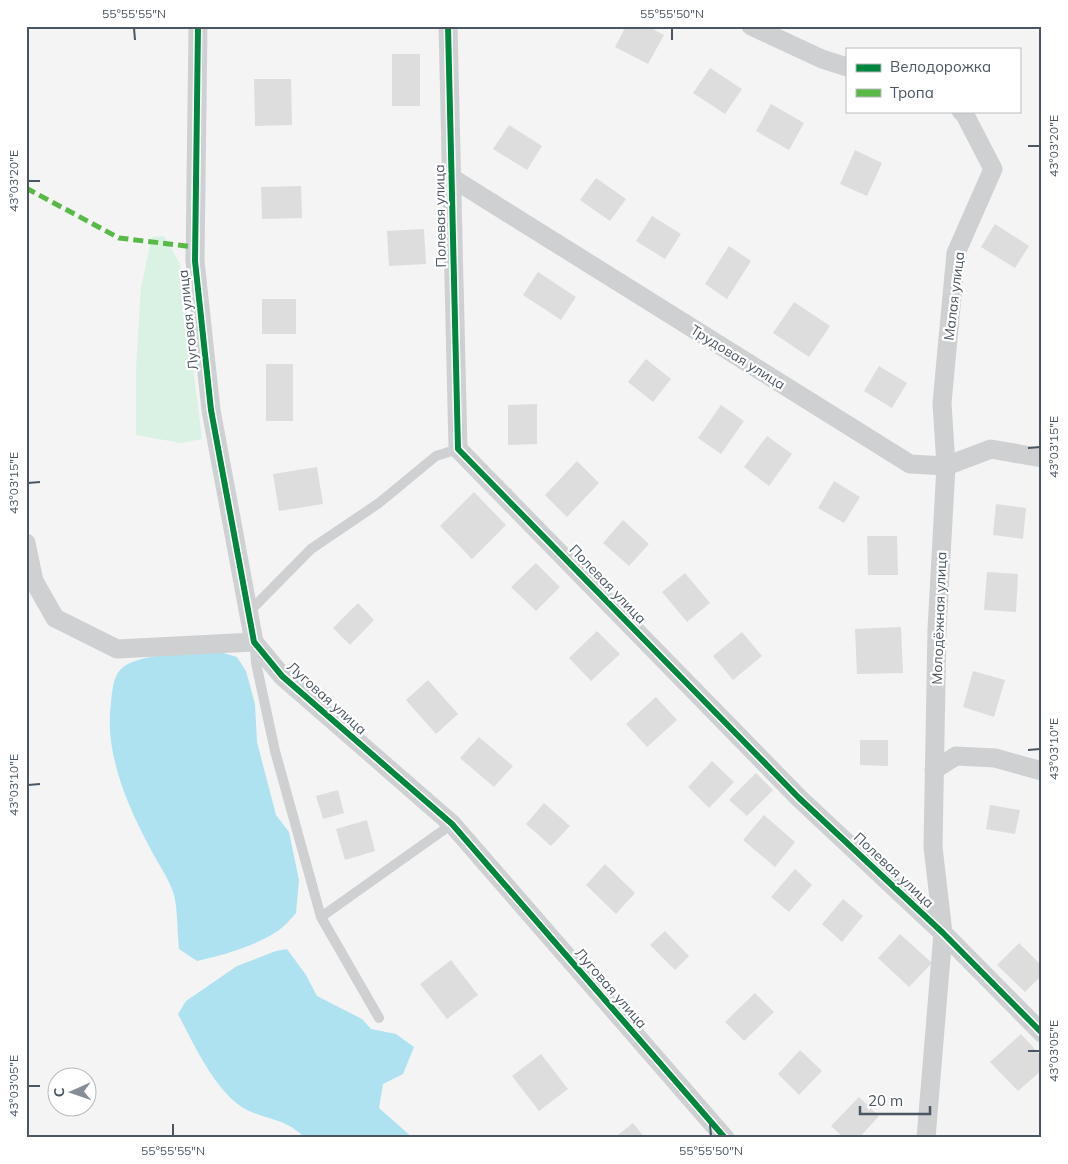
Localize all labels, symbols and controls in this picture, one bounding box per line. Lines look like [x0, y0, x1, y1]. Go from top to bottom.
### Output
text: 55°55'55"N [102, 6, 166, 21]
text: 55°55'50"N [640, 6, 704, 21]
legend [846, 48, 1020, 112]
text: Велодорожка [890, 57, 991, 76]
text: Тропа [890, 83, 934, 102]
text: 43°03'20"E [1046, 115, 1061, 177]
text: 43°03'20"E [6, 150, 21, 212]
street label: Полевая улица [430, 164, 450, 268]
street label: Малая улица [940, 251, 968, 341]
street label: Луговая улица [174, 269, 202, 371]
street label: Трудовая улица [687, 321, 789, 393]
text: 43°03'15"E [1046, 416, 1061, 478]
text: 43°03'15"E [6, 452, 21, 514]
street label: Полевая улица [566, 541, 650, 627]
street label: Молодёжная улица [928, 551, 950, 685]
street label: Луговая улица [283, 657, 371, 739]
text: 43°03'10"E [1046, 718, 1061, 780]
text: 43°03'10"E [6, 754, 21, 816]
street label: Полевая улица [850, 828, 938, 912]
street label: Луговая улица [571, 944, 651, 1032]
text: 43°03'05"E [1046, 1020, 1061, 1082]
text: 43°03'05"E [6, 1055, 21, 1117]
north arrow [48, 1066, 98, 1116]
scale bar [860, 1084, 930, 1116]
text: С [50, 1087, 68, 1098]
text: 20 m [868, 1091, 903, 1110]
text: 55°55'55"N [141, 1143, 205, 1158]
text: 55°55'50"N [679, 1143, 743, 1158]

